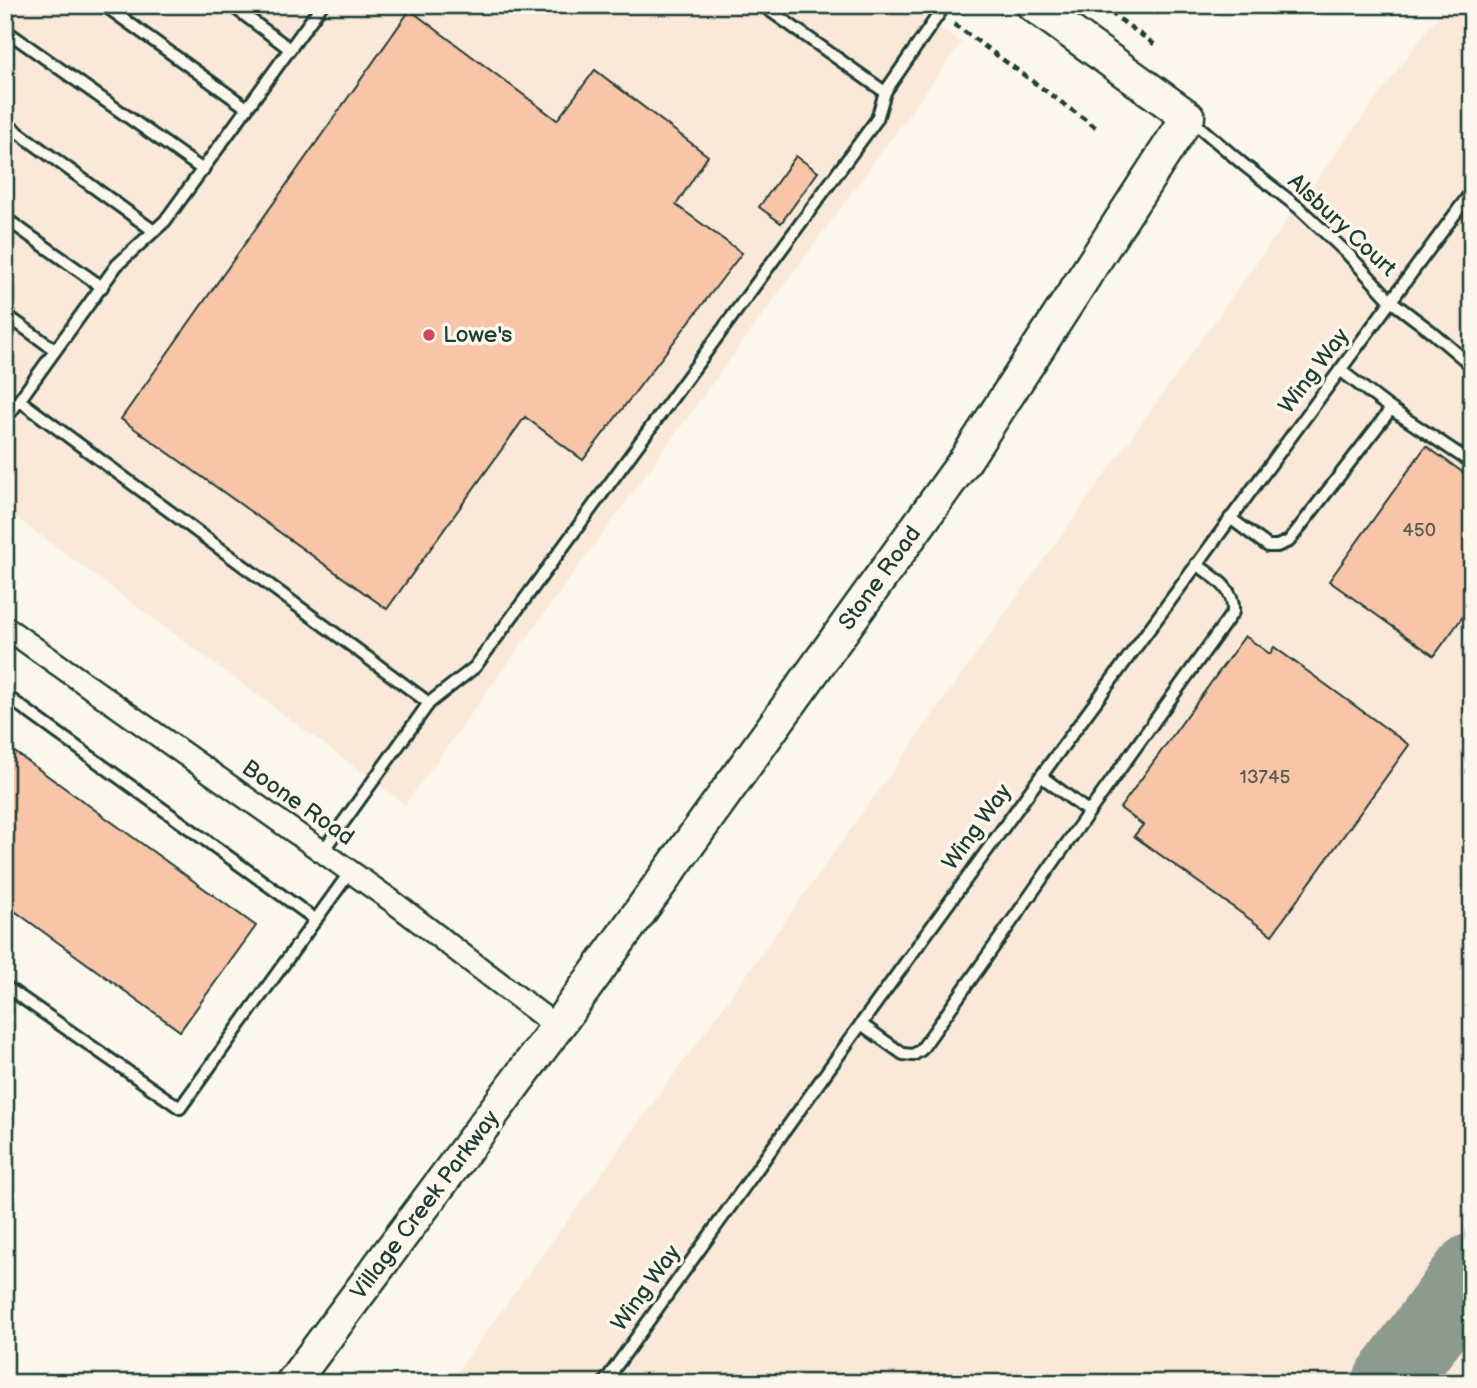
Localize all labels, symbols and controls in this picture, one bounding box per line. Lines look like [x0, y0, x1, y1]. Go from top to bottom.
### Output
street label: Alsbury Court [1282, 168, 1402, 282]
place label: Lowe's [443, 321, 512, 349]
street label: Wing Way [1273, 322, 1356, 419]
marker: Lowe's [421, 327, 437, 343]
house number: 450 [1402, 519, 1436, 542]
street label: Stone Road [833, 521, 927, 635]
street label: Boone Road [237, 754, 359, 852]
house number: 13745 [1240, 766, 1291, 789]
street label: Wing Way [936, 778, 1018, 876]
street label: Village Creek Parkway [345, 1104, 506, 1305]
street label: Wing Way [605, 1239, 687, 1337]

